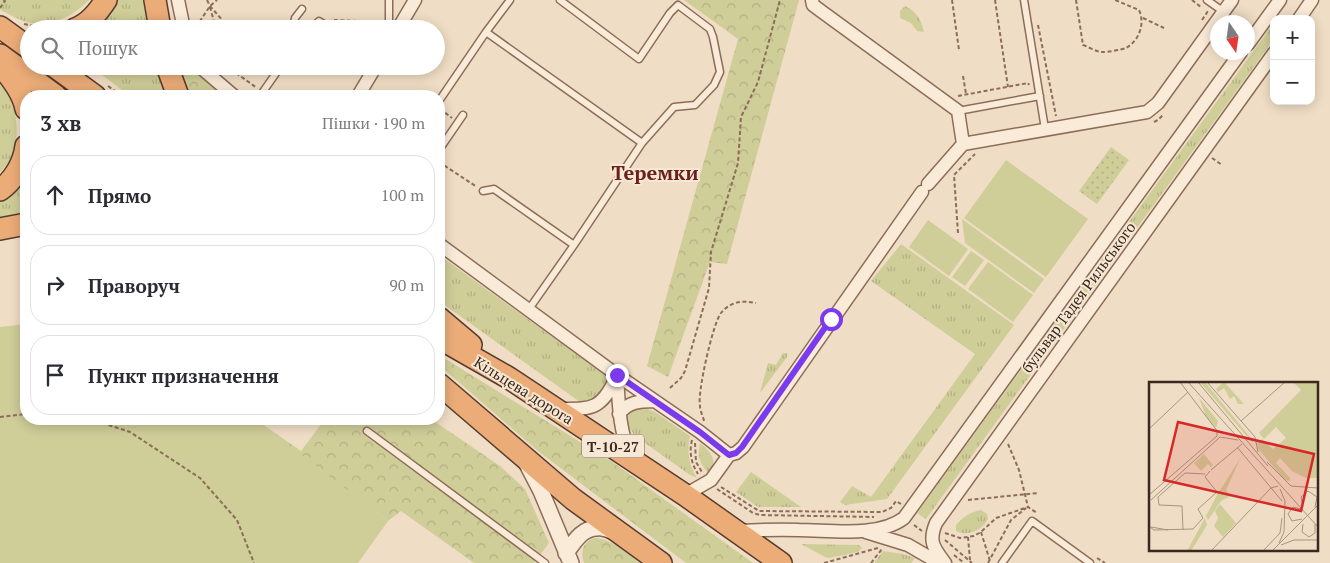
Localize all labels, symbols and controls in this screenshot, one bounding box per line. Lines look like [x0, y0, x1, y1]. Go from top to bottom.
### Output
north arrow [1210, 15, 1255, 60]
map controls [1270, 15, 1315, 105]
button: + [1270, 15, 1315, 60]
search box [20, 20, 445, 75]
icon: search [38, 34, 66, 62]
text: Пошук [78, 35, 138, 60]
button: − [1270, 60, 1315, 105]
text: 3 хв [40, 109, 81, 137]
text: Пішки · 190 m [322, 112, 425, 134]
district label: Теремки [611, 159, 699, 186]
icon: ahead [41, 181, 69, 209]
text: Прямо [88, 183, 151, 208]
text: 100 m [381, 184, 424, 206]
street label: бульвар Тадея Рильського [1016, 218, 1140, 376]
icon: right [41, 271, 69, 299]
text: Праворуч [88, 273, 180, 298]
text: 90 m [389, 274, 424, 296]
route start [820, 308, 843, 331]
street label: Кільцева дорога [471, 352, 578, 429]
icon: arrive [41, 361, 69, 389]
text: Пункт призначення [88, 363, 279, 388]
route end [606, 364, 629, 387]
inset map [1149, 382, 1318, 550]
road number: Т-10-27 [582, 434, 644, 458]

